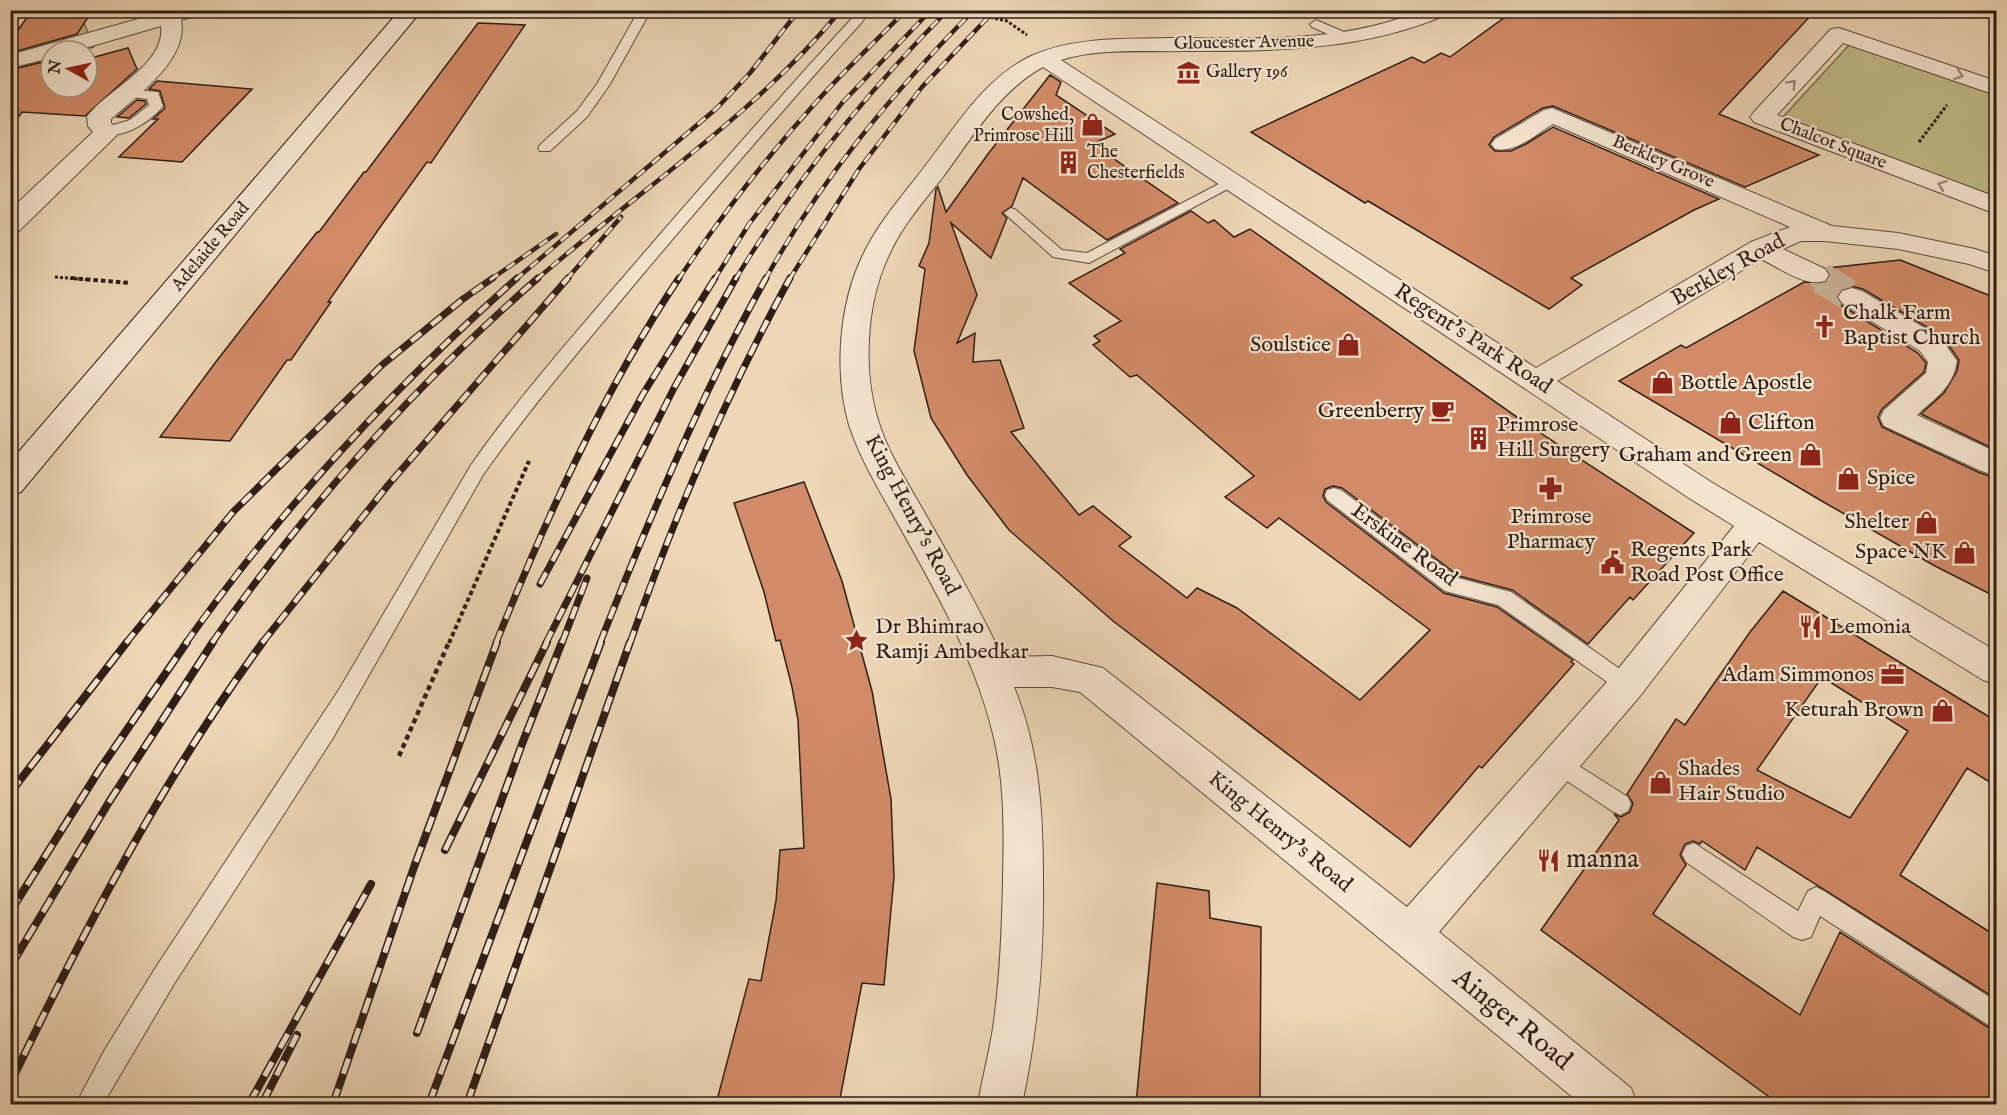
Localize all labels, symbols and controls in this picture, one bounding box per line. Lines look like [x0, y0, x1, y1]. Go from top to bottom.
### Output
street label: Gloucester Avenue [1174, 30, 1314, 56]
north arrow [39, 39, 99, 99]
text: N [45, 59, 67, 76]
museum icon: Gallery 196 [1175, 59, 1201, 85]
place label: Gallery 196 [1206, 61, 1288, 84]
one-way arrow [1953, 68, 1964, 81]
one-way arrow [1785, 80, 1796, 91]
place label: Cowshed, Primrose Hill [973, 104, 1074, 148]
shop icon: Cowshed, Primrose Hill [1079, 112, 1105, 138]
street label: Chalcot Square [1776, 113, 1890, 175]
street label: Berkley Grove [1608, 130, 1718, 194]
place label: The Chesterfields [1087, 141, 1185, 185]
building icon: The Chesterfields [1056, 149, 1082, 175]
one-way arrow [1937, 180, 1948, 192]
street label: Adelaide Road [166, 197, 255, 297]
street label: Berkley Road [1666, 227, 1790, 313]
street label: Regent's Park Road [1389, 277, 1557, 401]
place label: Chalk Farm Baptist Church [1843, 299, 1981, 352]
church icon: Chalk Farm Baptist Church [1812, 313, 1838, 339]
place label: Soulstice [1250, 331, 1331, 359]
shop icon: Soulstice [1336, 332, 1362, 358]
place label: Bottle Apostle [1680, 369, 1812, 397]
shop icon: Bottle Apostle [1649, 370, 1675, 396]
place label: Greenberry [1318, 397, 1424, 425]
cafe icon: Greenberry [1429, 398, 1455, 424]
place label: Clifton [1748, 409, 1815, 437]
shop icon: Clifton [1717, 410, 1743, 436]
place label: Primrose Hill Surgery [1497, 411, 1611, 464]
building icon: Primrose Hill Surgery [1466, 425, 1492, 451]
street label: King Henry's Road [858, 430, 966, 600]
place label: Graham and Green [1619, 441, 1792, 469]
shop icon: Graham and Green [1797, 442, 1823, 468]
place label: Spice [1867, 464, 1915, 492]
shop icon: Spice [1836, 465, 1862, 491]
pharmacy icon: Primrose Pharmacy [1538, 475, 1564, 501]
street label: Erskine Road [1345, 497, 1463, 593]
place label: Primrose Pharmacy [1507, 503, 1596, 556]
place label: Shelter [1844, 508, 1909, 536]
shop icon: Shelter [1914, 509, 1940, 535]
place label: Regents Park Road Post Office [1630, 536, 1784, 589]
place label: Space NK [1855, 538, 1948, 566]
shop icon: Space NK [1952, 539, 1978, 565]
public building icon: Regents Park Road Post Office [1599, 550, 1625, 576]
place label: Dr Bhimrao Ramji Ambedkar [875, 613, 1029, 666]
place label: Lemonia [1829, 613, 1911, 641]
restaurant icon: Lemonia [1798, 614, 1824, 640]
place icon: Dr Bhimrao Ramji Ambedkar [844, 627, 870, 653]
place label: Adam Simmonos [1721, 661, 1874, 689]
office icon: Adam Simmonos [1879, 662, 1905, 688]
place label: Keturah Brown [1785, 696, 1924, 724]
shop icon: Keturah Brown [1929, 697, 1955, 723]
place label: Shades Hair Studio [1678, 755, 1785, 808]
street label: King Henry's Road [1202, 765, 1358, 899]
shop icon: Shades Hair Studio [1647, 769, 1673, 795]
place label: manna [1566, 843, 1639, 877]
restaurant icon: manna [1535, 847, 1561, 873]
street label: Ainger Road [1445, 961, 1579, 1079]

